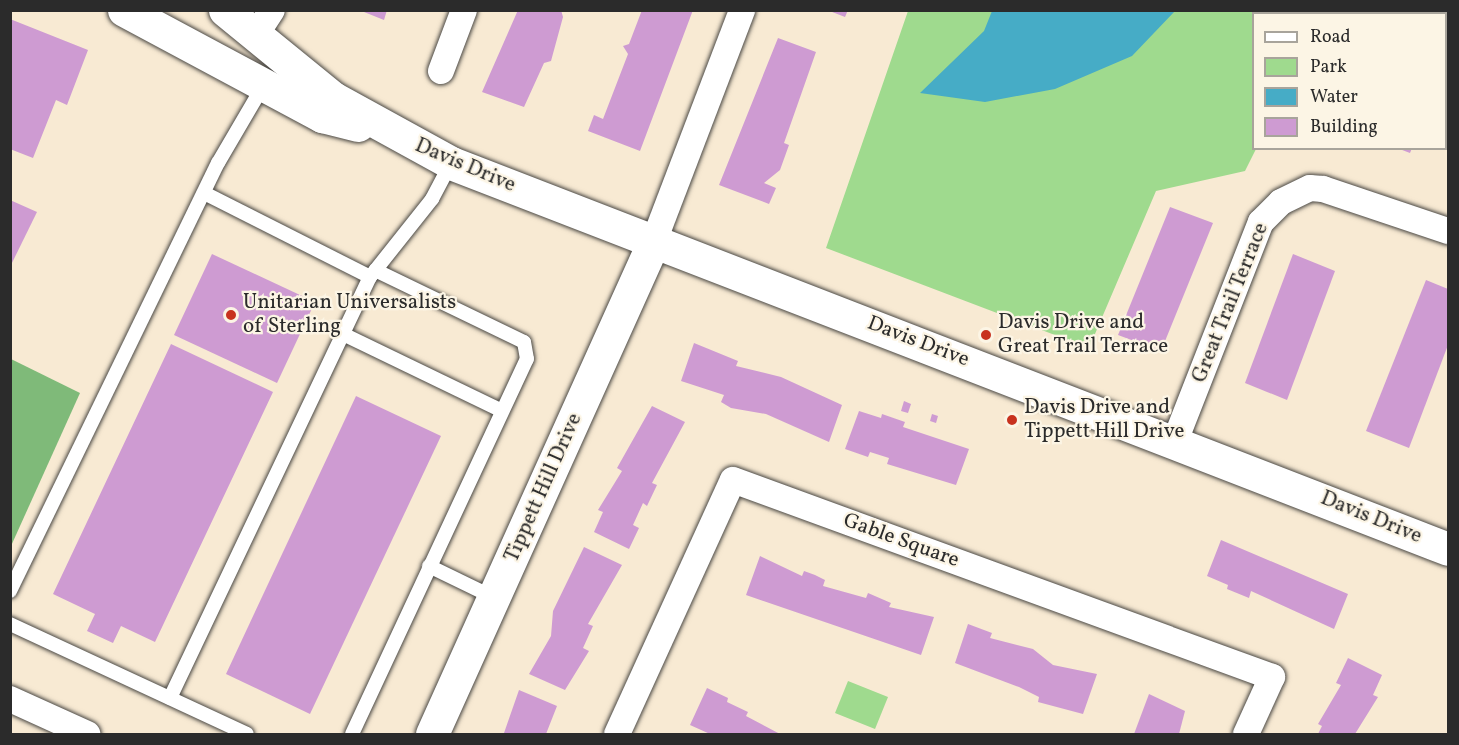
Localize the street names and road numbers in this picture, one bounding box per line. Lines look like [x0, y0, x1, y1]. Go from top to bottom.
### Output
street label: Davis Drive [411, 133, 519, 199]
street label: Great Trail Terrace [1187, 219, 1275, 387]
street label: Davis Drive [864, 311, 972, 373]
street label: Tippett Hill Drive [500, 410, 588, 566]
street label: Davis Drive [1317, 486, 1425, 550]
street label: Gable Square [840, 508, 962, 574]

